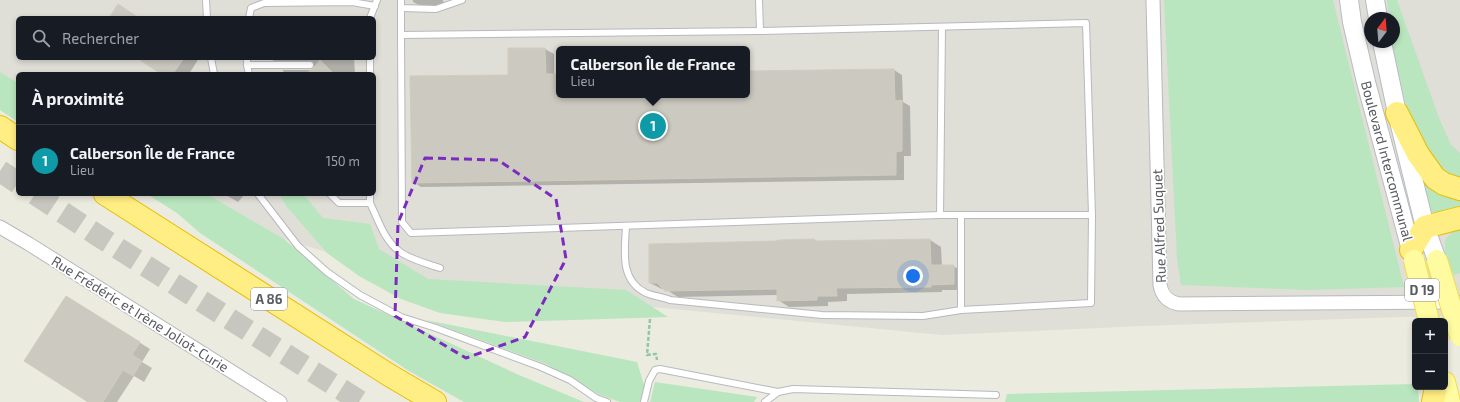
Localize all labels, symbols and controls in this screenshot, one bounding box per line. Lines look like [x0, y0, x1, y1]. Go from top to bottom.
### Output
north arrow [1364, 12, 1400, 48]
search box [16, 16, 376, 60]
icon: search [30, 27, 52, 49]
text: Rechercher [62, 29, 139, 47]
popup [556, 46, 750, 98]
text: Calberson Île de France [571, 55, 735, 73]
text: Lieu [571, 73, 595, 89]
street label: Boulevard Intercommunal [1358, 79, 1417, 244]
text: À proximité [32, 88, 124, 108]
pin: 1 [640, 111, 666, 141]
text: Calberson Île de France [70, 144, 235, 162]
text: 1 [42, 153, 48, 169]
text: 150 m [326, 153, 360, 169]
text: Lieu [70, 162, 94, 178]
street label: Rue Alfred Suquet [1148, 169, 1169, 283]
street label: Rue Frédéric et Irène Joliot-Curie [49, 252, 232, 375]
your location [903, 266, 923, 286]
road number: D 19 [1405, 279, 1439, 301]
road number: A 86 [251, 288, 287, 310]
map controls [1412, 318, 1448, 390]
button: + [1412, 318, 1448, 354]
button: − [1412, 354, 1448, 390]

